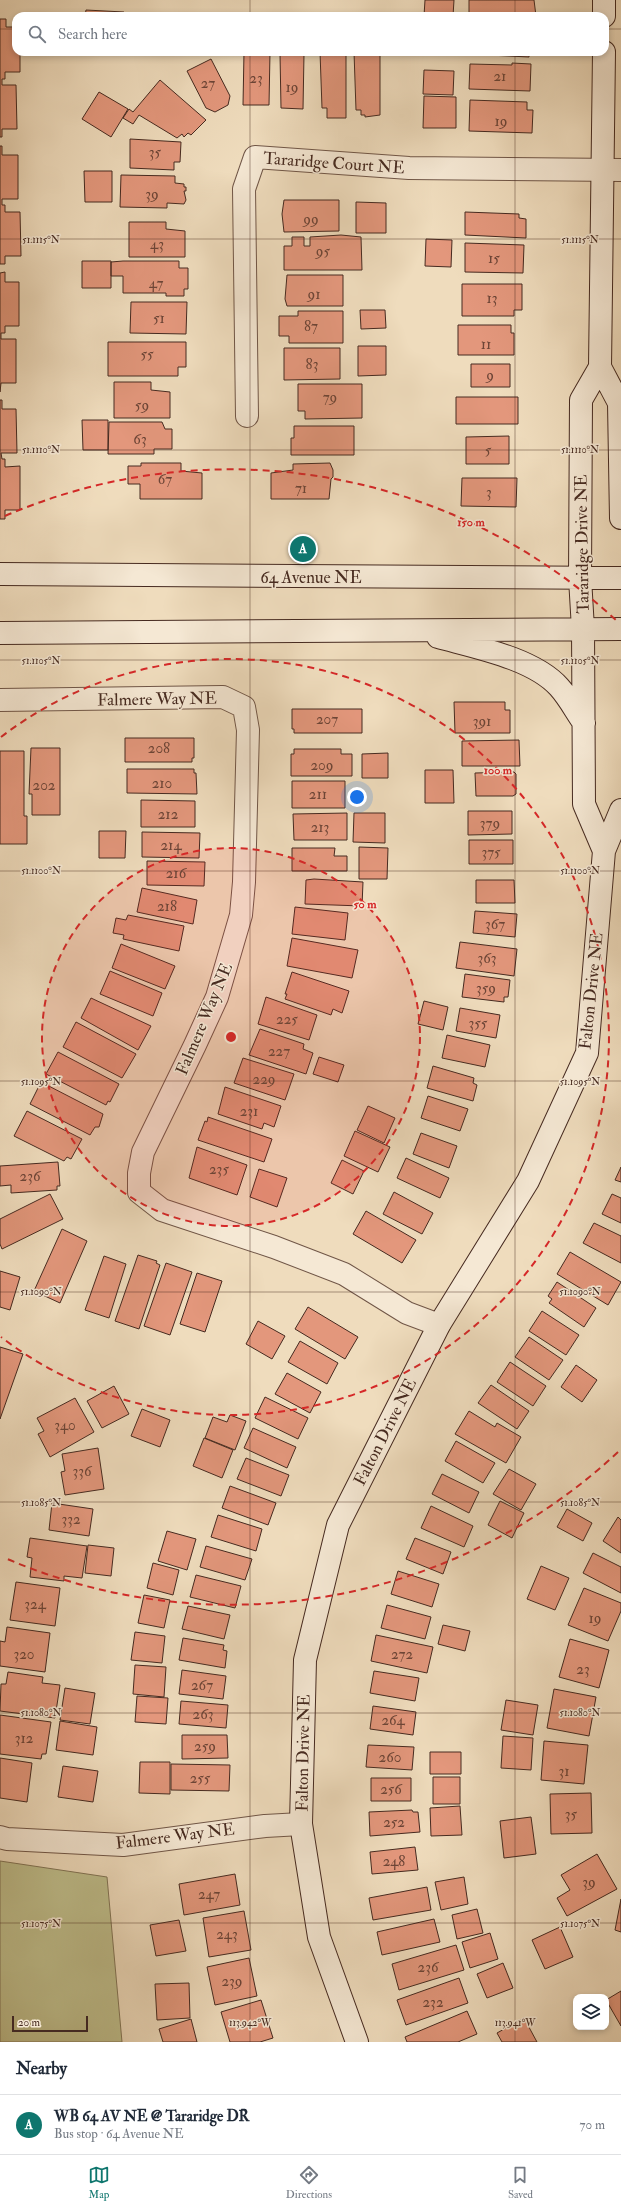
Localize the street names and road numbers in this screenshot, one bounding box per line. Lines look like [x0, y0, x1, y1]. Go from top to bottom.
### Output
street label: Tararidge Court NE [263, 148, 405, 178]
street label: Tararidge Drive NE [570, 474, 594, 614]
street label: 64 Avenue NE [260, 567, 362, 588]
street label: Falmere Way NE [97, 687, 217, 712]
street label: Falton Drive NE [574, 932, 608, 1050]
street label: Falmere Way NE [171, 960, 238, 1079]
street label: Falton Drive NE [349, 1375, 421, 1489]
street label: Falton Drive NE [291, 1694, 315, 1812]
street label: Falmere Way NE [114, 1818, 236, 1855]

